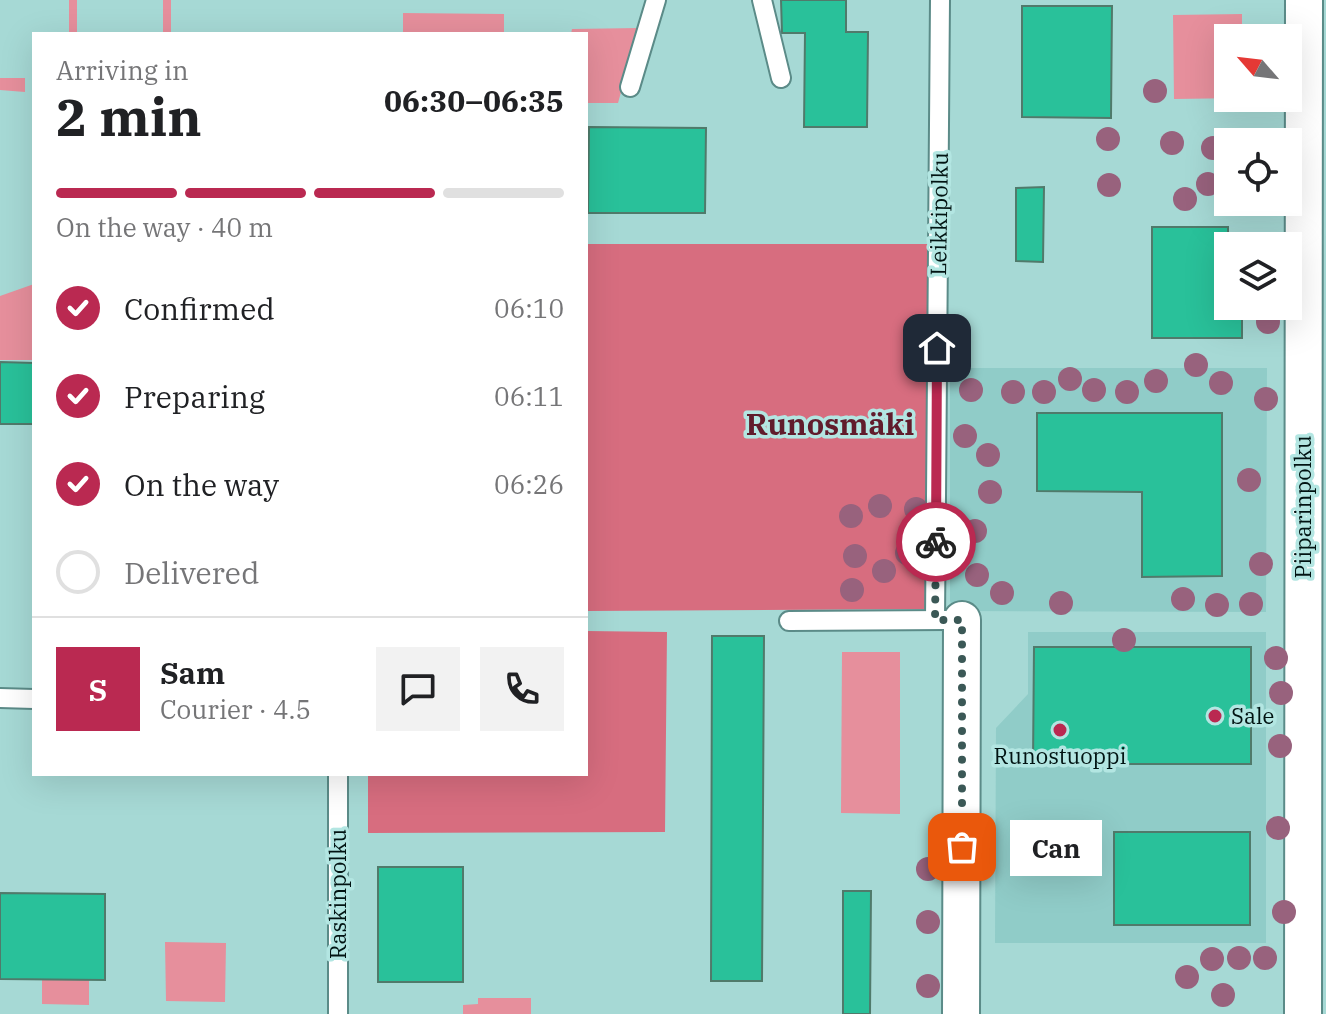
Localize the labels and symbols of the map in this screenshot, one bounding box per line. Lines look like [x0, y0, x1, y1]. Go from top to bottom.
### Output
north arrow [1214, 24, 1302, 112]
street label: Leikkipolku [923, 152, 954, 276]
pin [903, 314, 971, 382]
district label: Runosmäki [746, 404, 914, 443]
street label: Piiparinpolku [1288, 435, 1317, 579]
courier [896, 502, 976, 582]
place label: Sale [1231, 701, 1274, 730]
marker: Sale [1206, 707, 1224, 725]
marker: Runostuoppi [1051, 721, 1069, 739]
place label: Runostuoppi [993, 741, 1127, 770]
pin [928, 813, 996, 881]
callout: Can [1010, 819, 1102, 875]
street label: Raskinpolku [323, 829, 352, 959]

